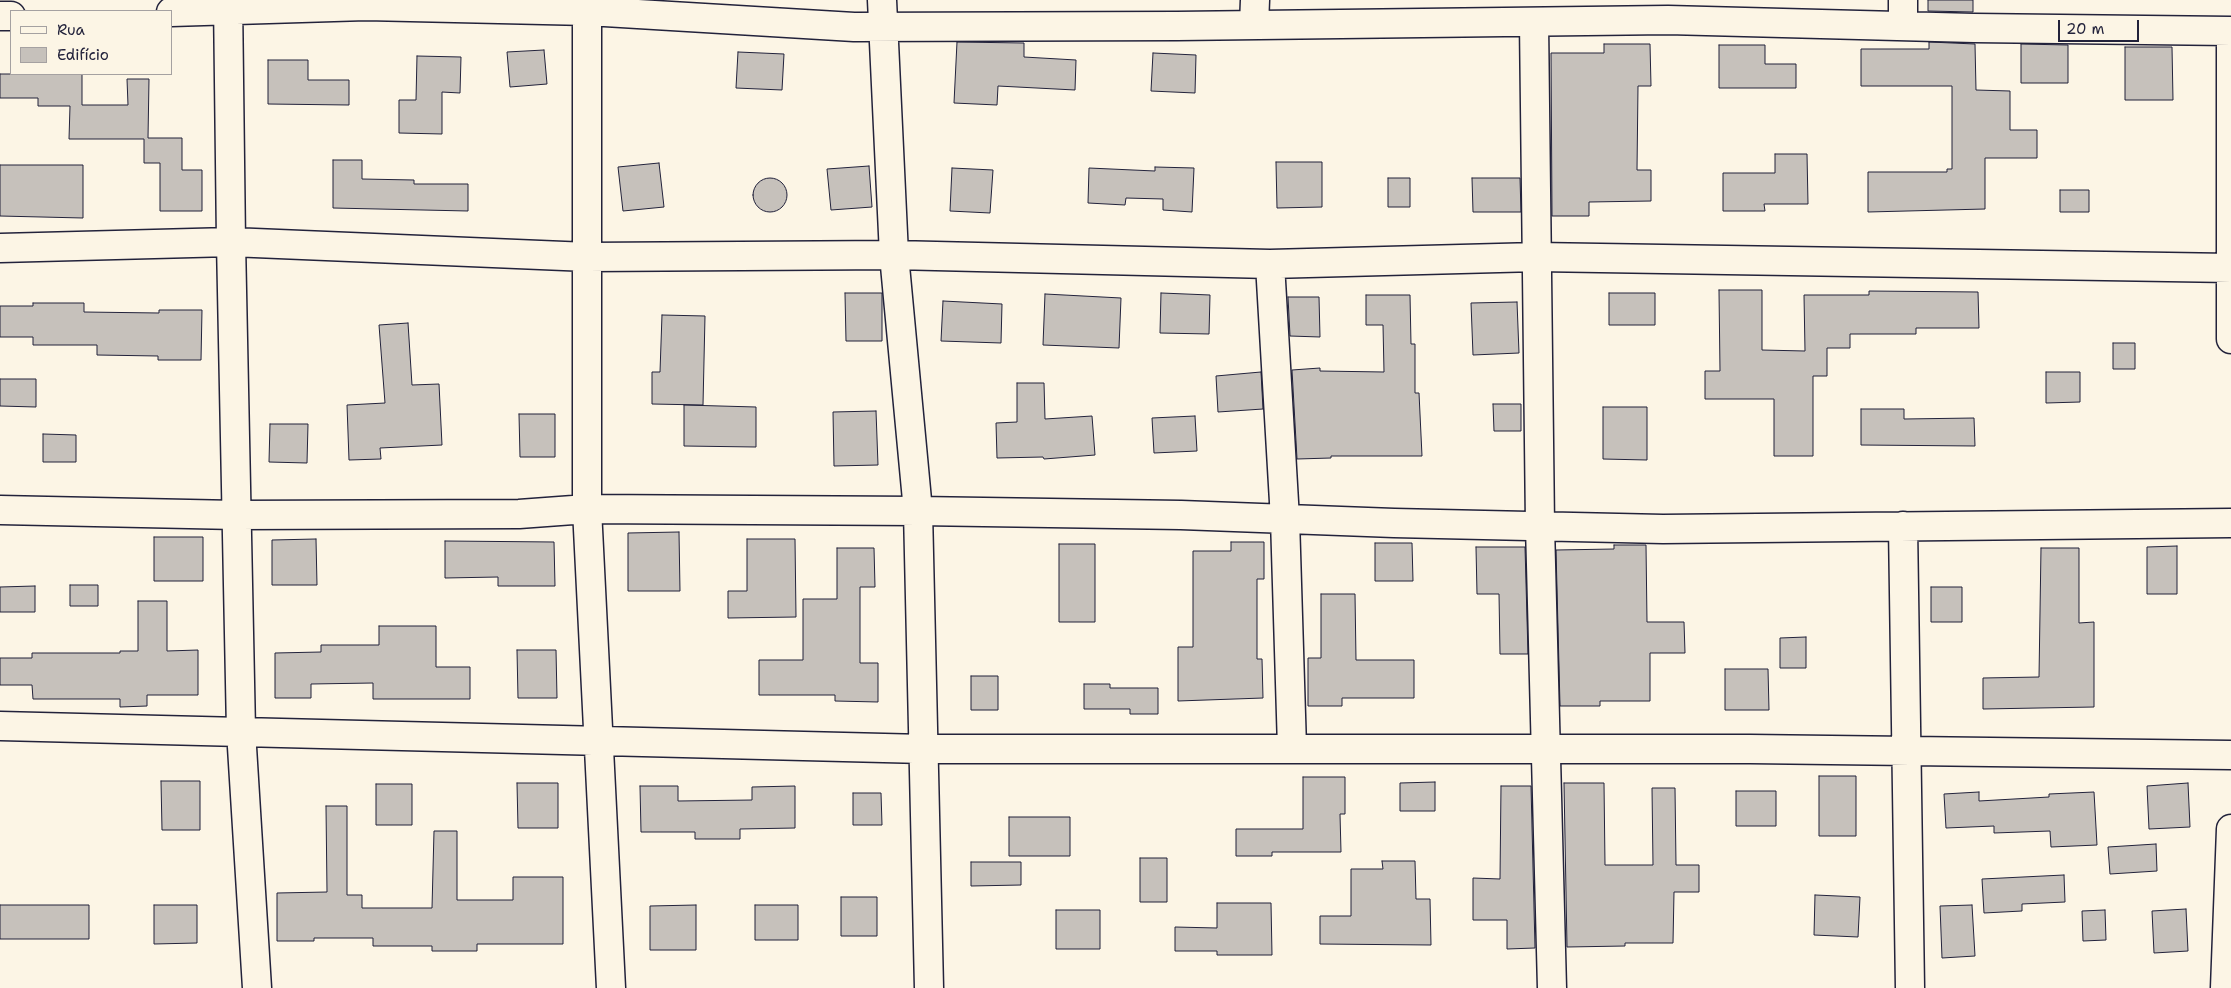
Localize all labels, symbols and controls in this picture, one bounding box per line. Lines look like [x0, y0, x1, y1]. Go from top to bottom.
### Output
legend [10, 10, 172, 75]
scale bar [2061, 10, 2142, 42]
text: 20 m [2066, 19, 2105, 39]
text: Rua [57, 20, 85, 40]
text: Edifício [57, 45, 109, 65]

